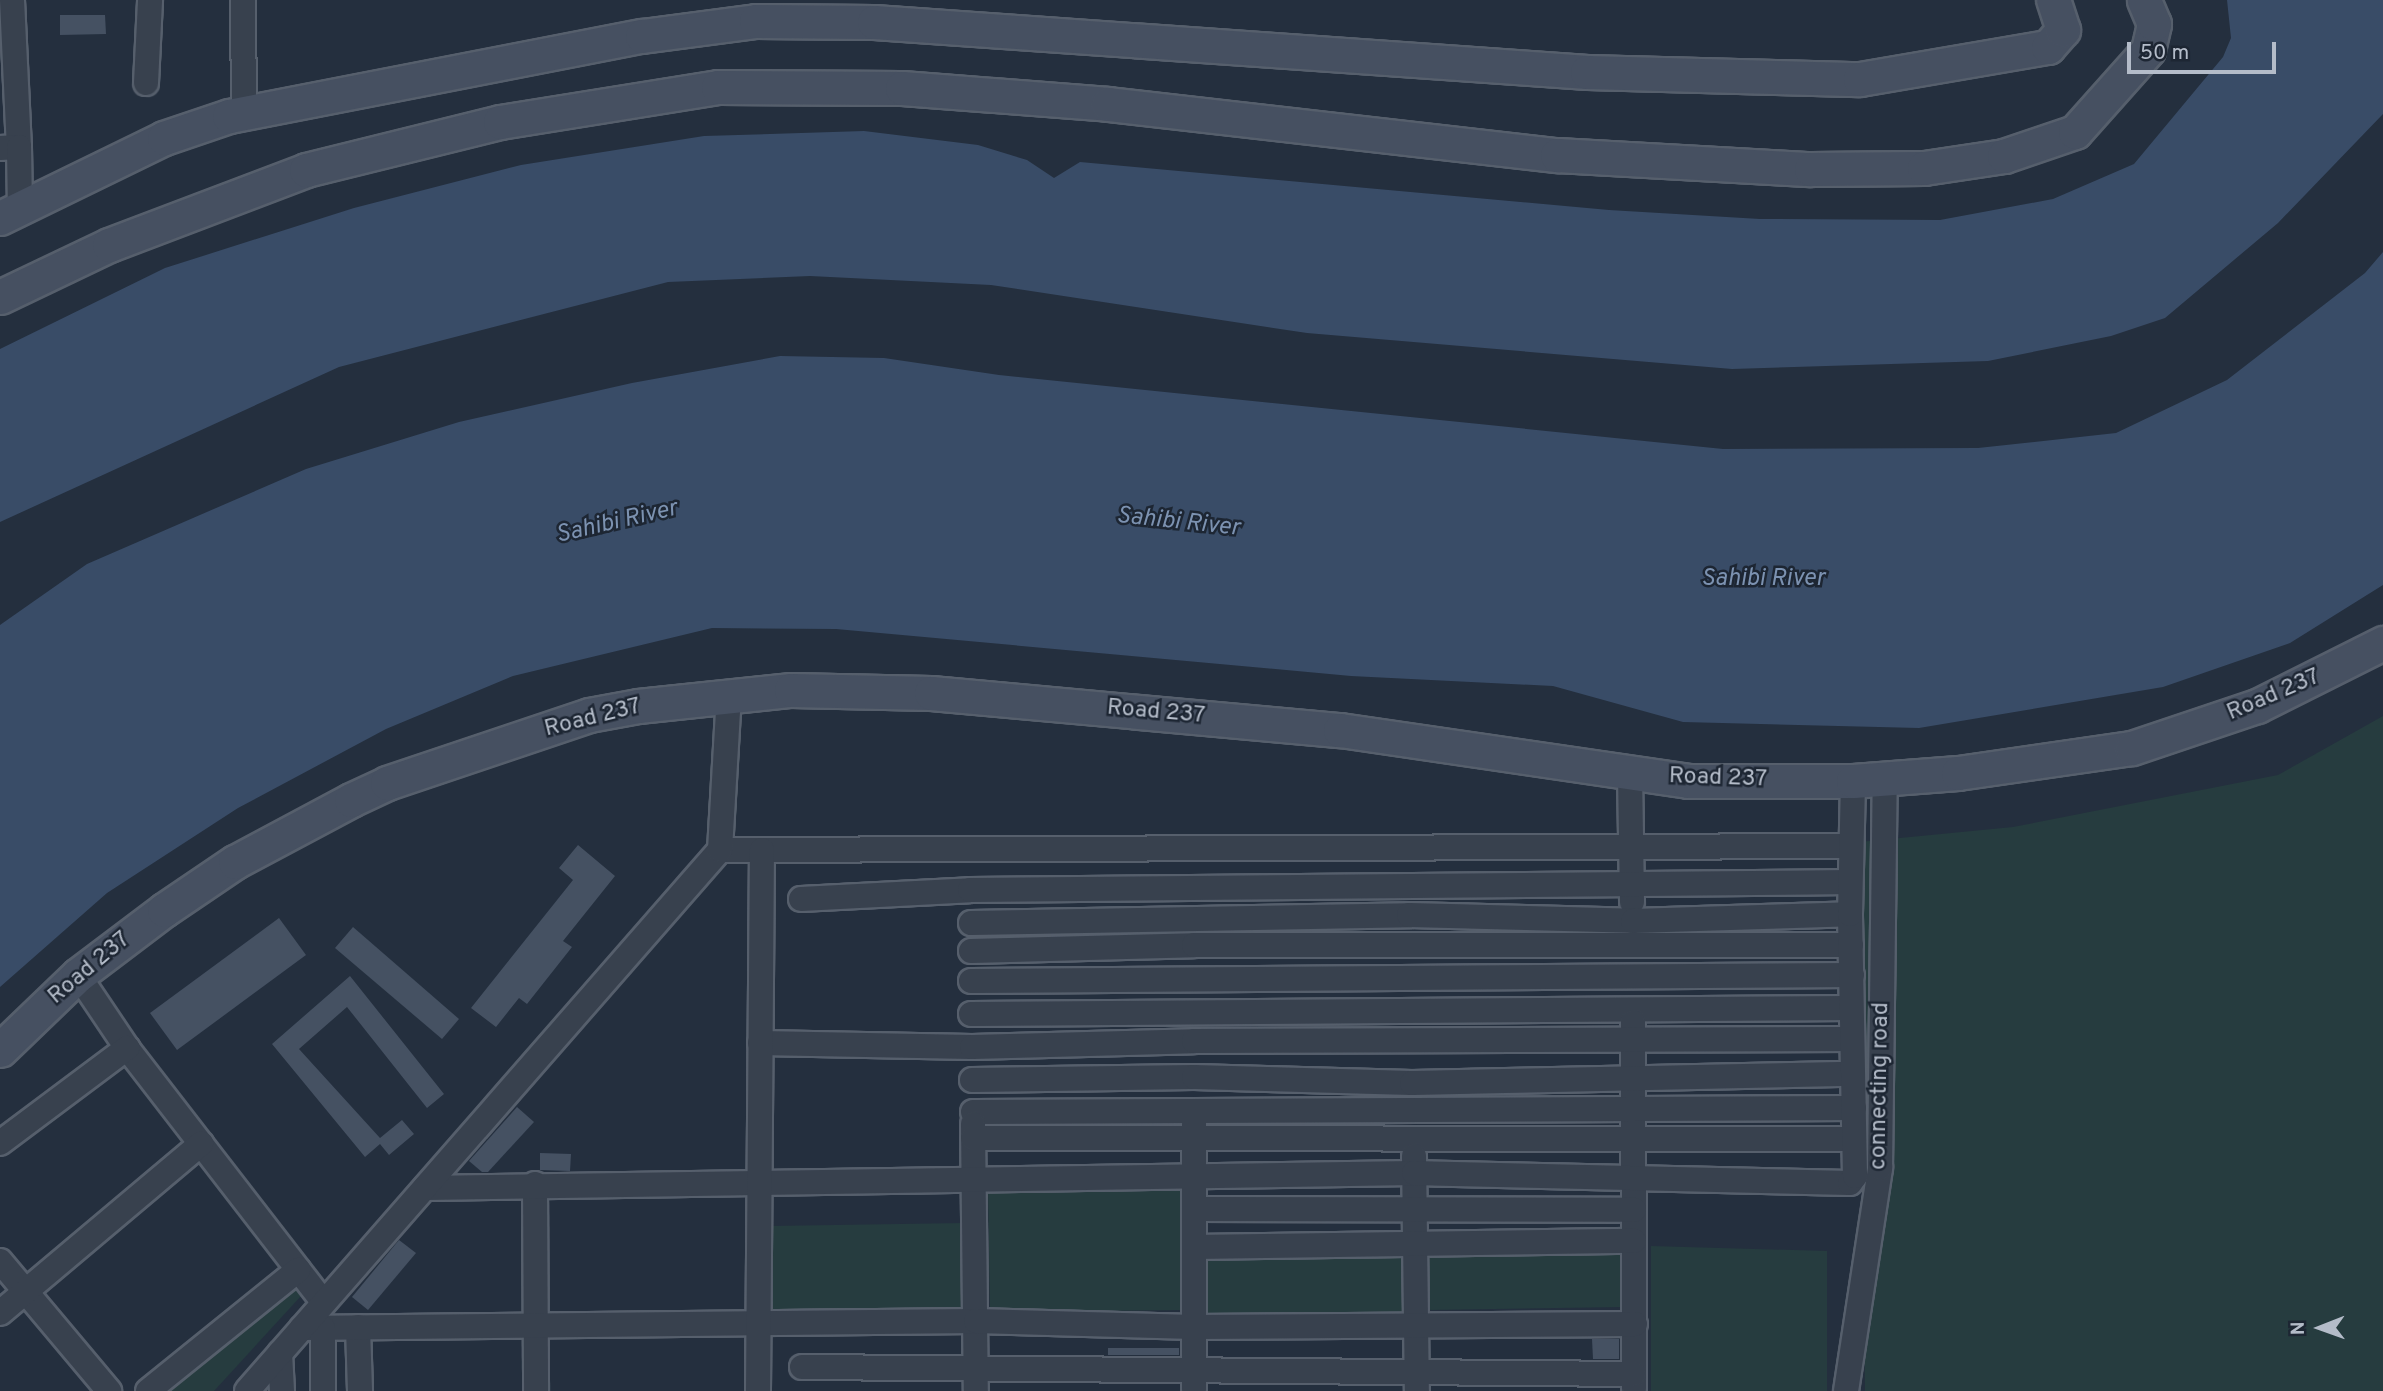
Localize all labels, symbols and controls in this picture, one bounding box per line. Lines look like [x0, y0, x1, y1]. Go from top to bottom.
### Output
scale bar [2131, 28, 2280, 72]
text: 50 m [2140, 40, 2189, 67]
water label: Sahibi River [553, 495, 681, 551]
water label: Sahibi River [1115, 502, 1241, 544]
water label: Sahibi River [1701, 566, 1825, 594]
street label: Road 237 [2223, 664, 2325, 728]
street label: Road 237 [542, 694, 644, 744]
street label: Road 237 [1106, 695, 1206, 731]
street label: Road 237 [1668, 763, 1768, 795]
street label: Road 237 [43, 927, 137, 1011]
street label: connecting road [1866, 1002, 1896, 1170]
north arrow [2285, 1293, 2355, 1363]
text: N [2287, 1321, 2311, 1335]

